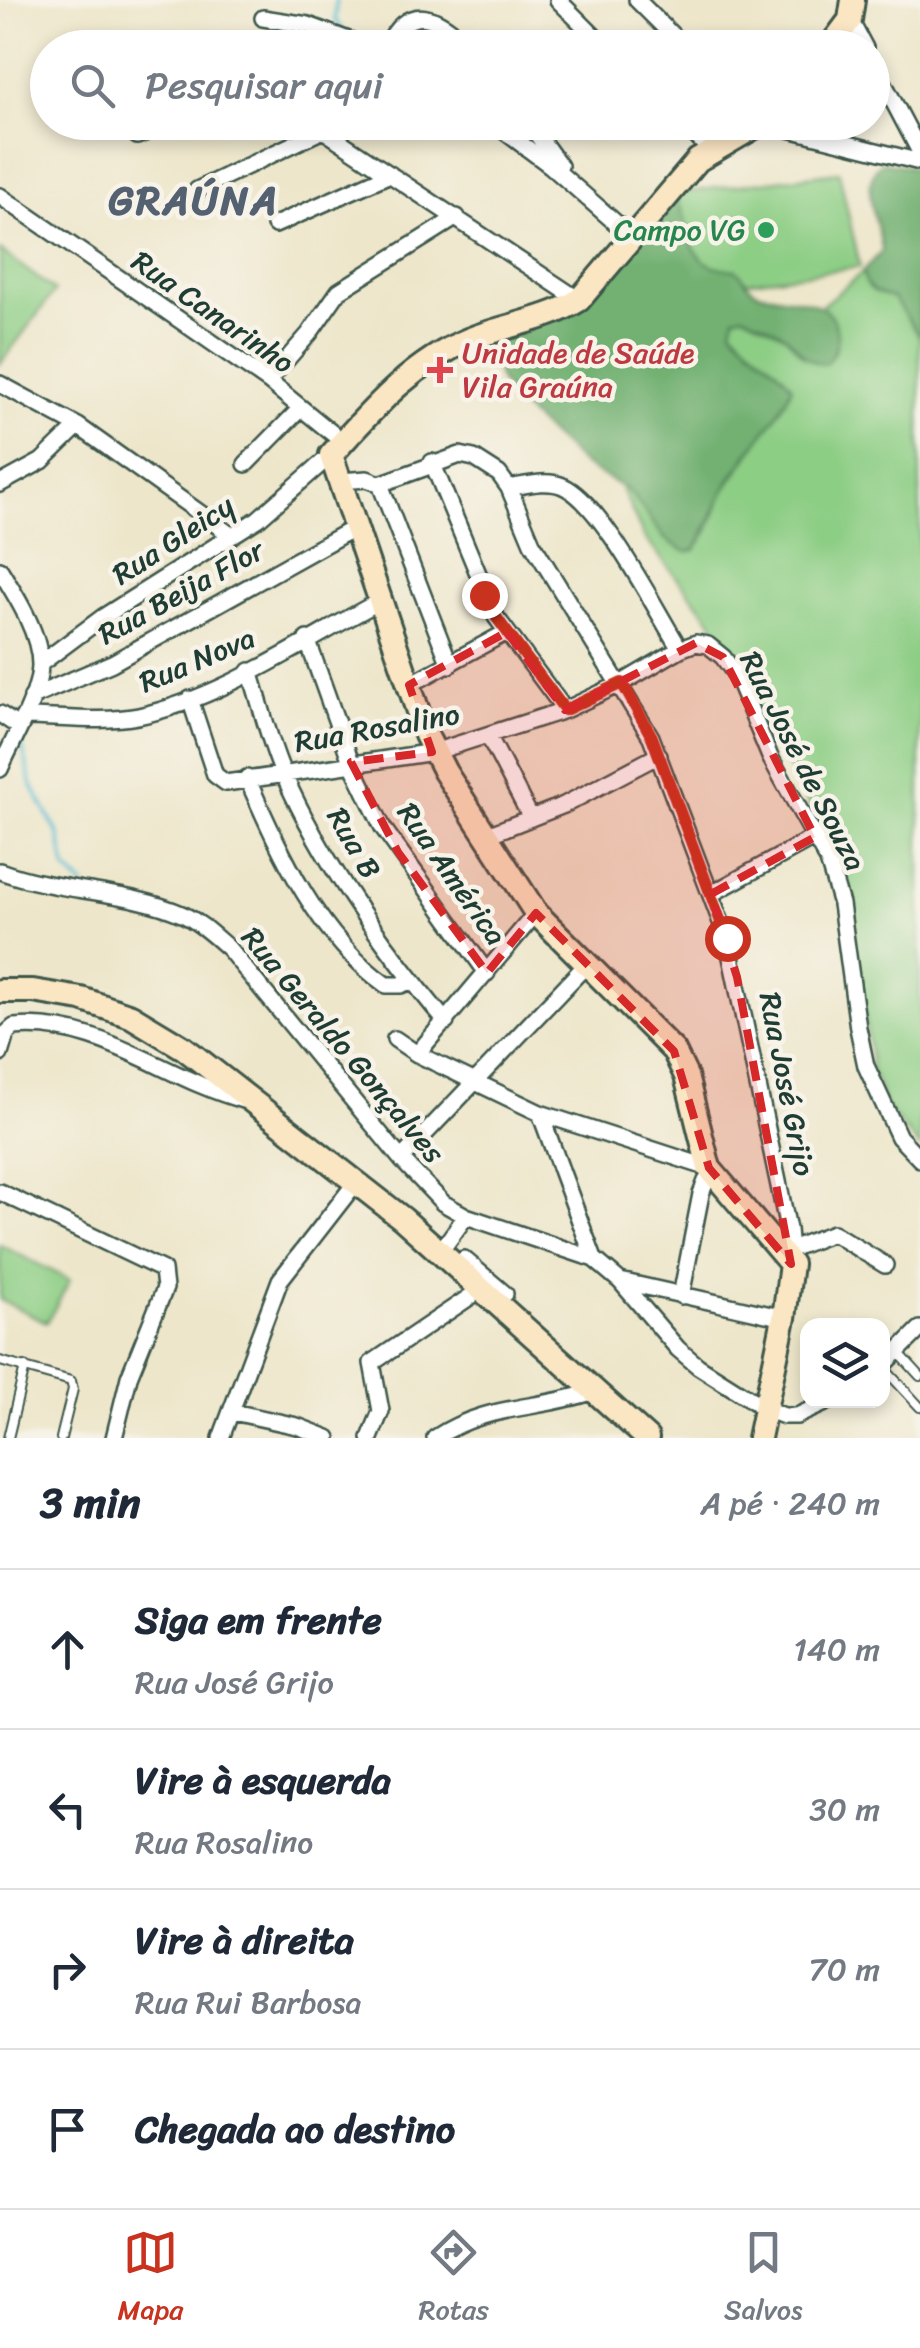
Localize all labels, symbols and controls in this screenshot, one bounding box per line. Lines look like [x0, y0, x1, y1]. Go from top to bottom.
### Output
search box [30, 30, 890, 140]
text: Pesquisar aqui [145, 52, 383, 119]
icon: search [65, 58, 120, 113]
district label: GRAÚNA [109, 165, 279, 236]
place label: Campo VG [614, 203, 746, 257]
marker: Campo VG [755, 219, 777, 241]
street label: Rua Canarinho [120, 236, 306, 389]
place label: Unidade de Saúde Vila Graúna [462, 326, 695, 414]
marker: Unidade de Saúde Vila Graúna [427, 357, 453, 383]
street label: Rua Gleicy [101, 480, 246, 600]
street label: Rua Beija Flor [88, 523, 276, 660]
route end [462, 573, 508, 619]
street label: Rua Nova [130, 611, 264, 709]
street label: Rua José de Souza [724, 641, 882, 881]
street label: Rua Rosalino [290, 687, 464, 769]
street label: Rua América [382, 791, 522, 957]
street label: Rua B [312, 796, 396, 890]
street label: Rua Geraldo Gonçalves [227, 914, 459, 1176]
route start [705, 916, 751, 962]
street label: Rua José Grijo [743, 987, 831, 1181]
map controls [800, 1318, 890, 1408]
button: layers [800, 1318, 890, 1408]
text: 3 min [40, 1466, 140, 1540]
text: A pé · 240 m [701, 1475, 880, 1532]
text: Siga em frente [135, 1587, 382, 1654]
text: 140 m [793, 1621, 880, 1678]
icon: ahead [40, 1622, 95, 1677]
text: Rua José Grijo [135, 1654, 334, 1711]
text: Vire à esquerda [135, 1747, 391, 1814]
text: 30 m [809, 1781, 880, 1838]
icon: left [40, 1782, 95, 1837]
text: Rua Rosalino [135, 1814, 313, 1871]
text: Vire à direita [135, 1907, 354, 1974]
text: 70 m [809, 1941, 880, 1998]
icon: right [40, 1942, 95, 1997]
text: Rua Rui Barbosa [135, 1974, 362, 2031]
text: Chegada ao destino [135, 2096, 455, 2163]
icon: arrive [40, 2102, 95, 2157]
tab: Mapa [118, 2225, 183, 2334]
tab: Rotas [418, 2225, 489, 2334]
tab: Salvos [724, 2225, 802, 2334]

